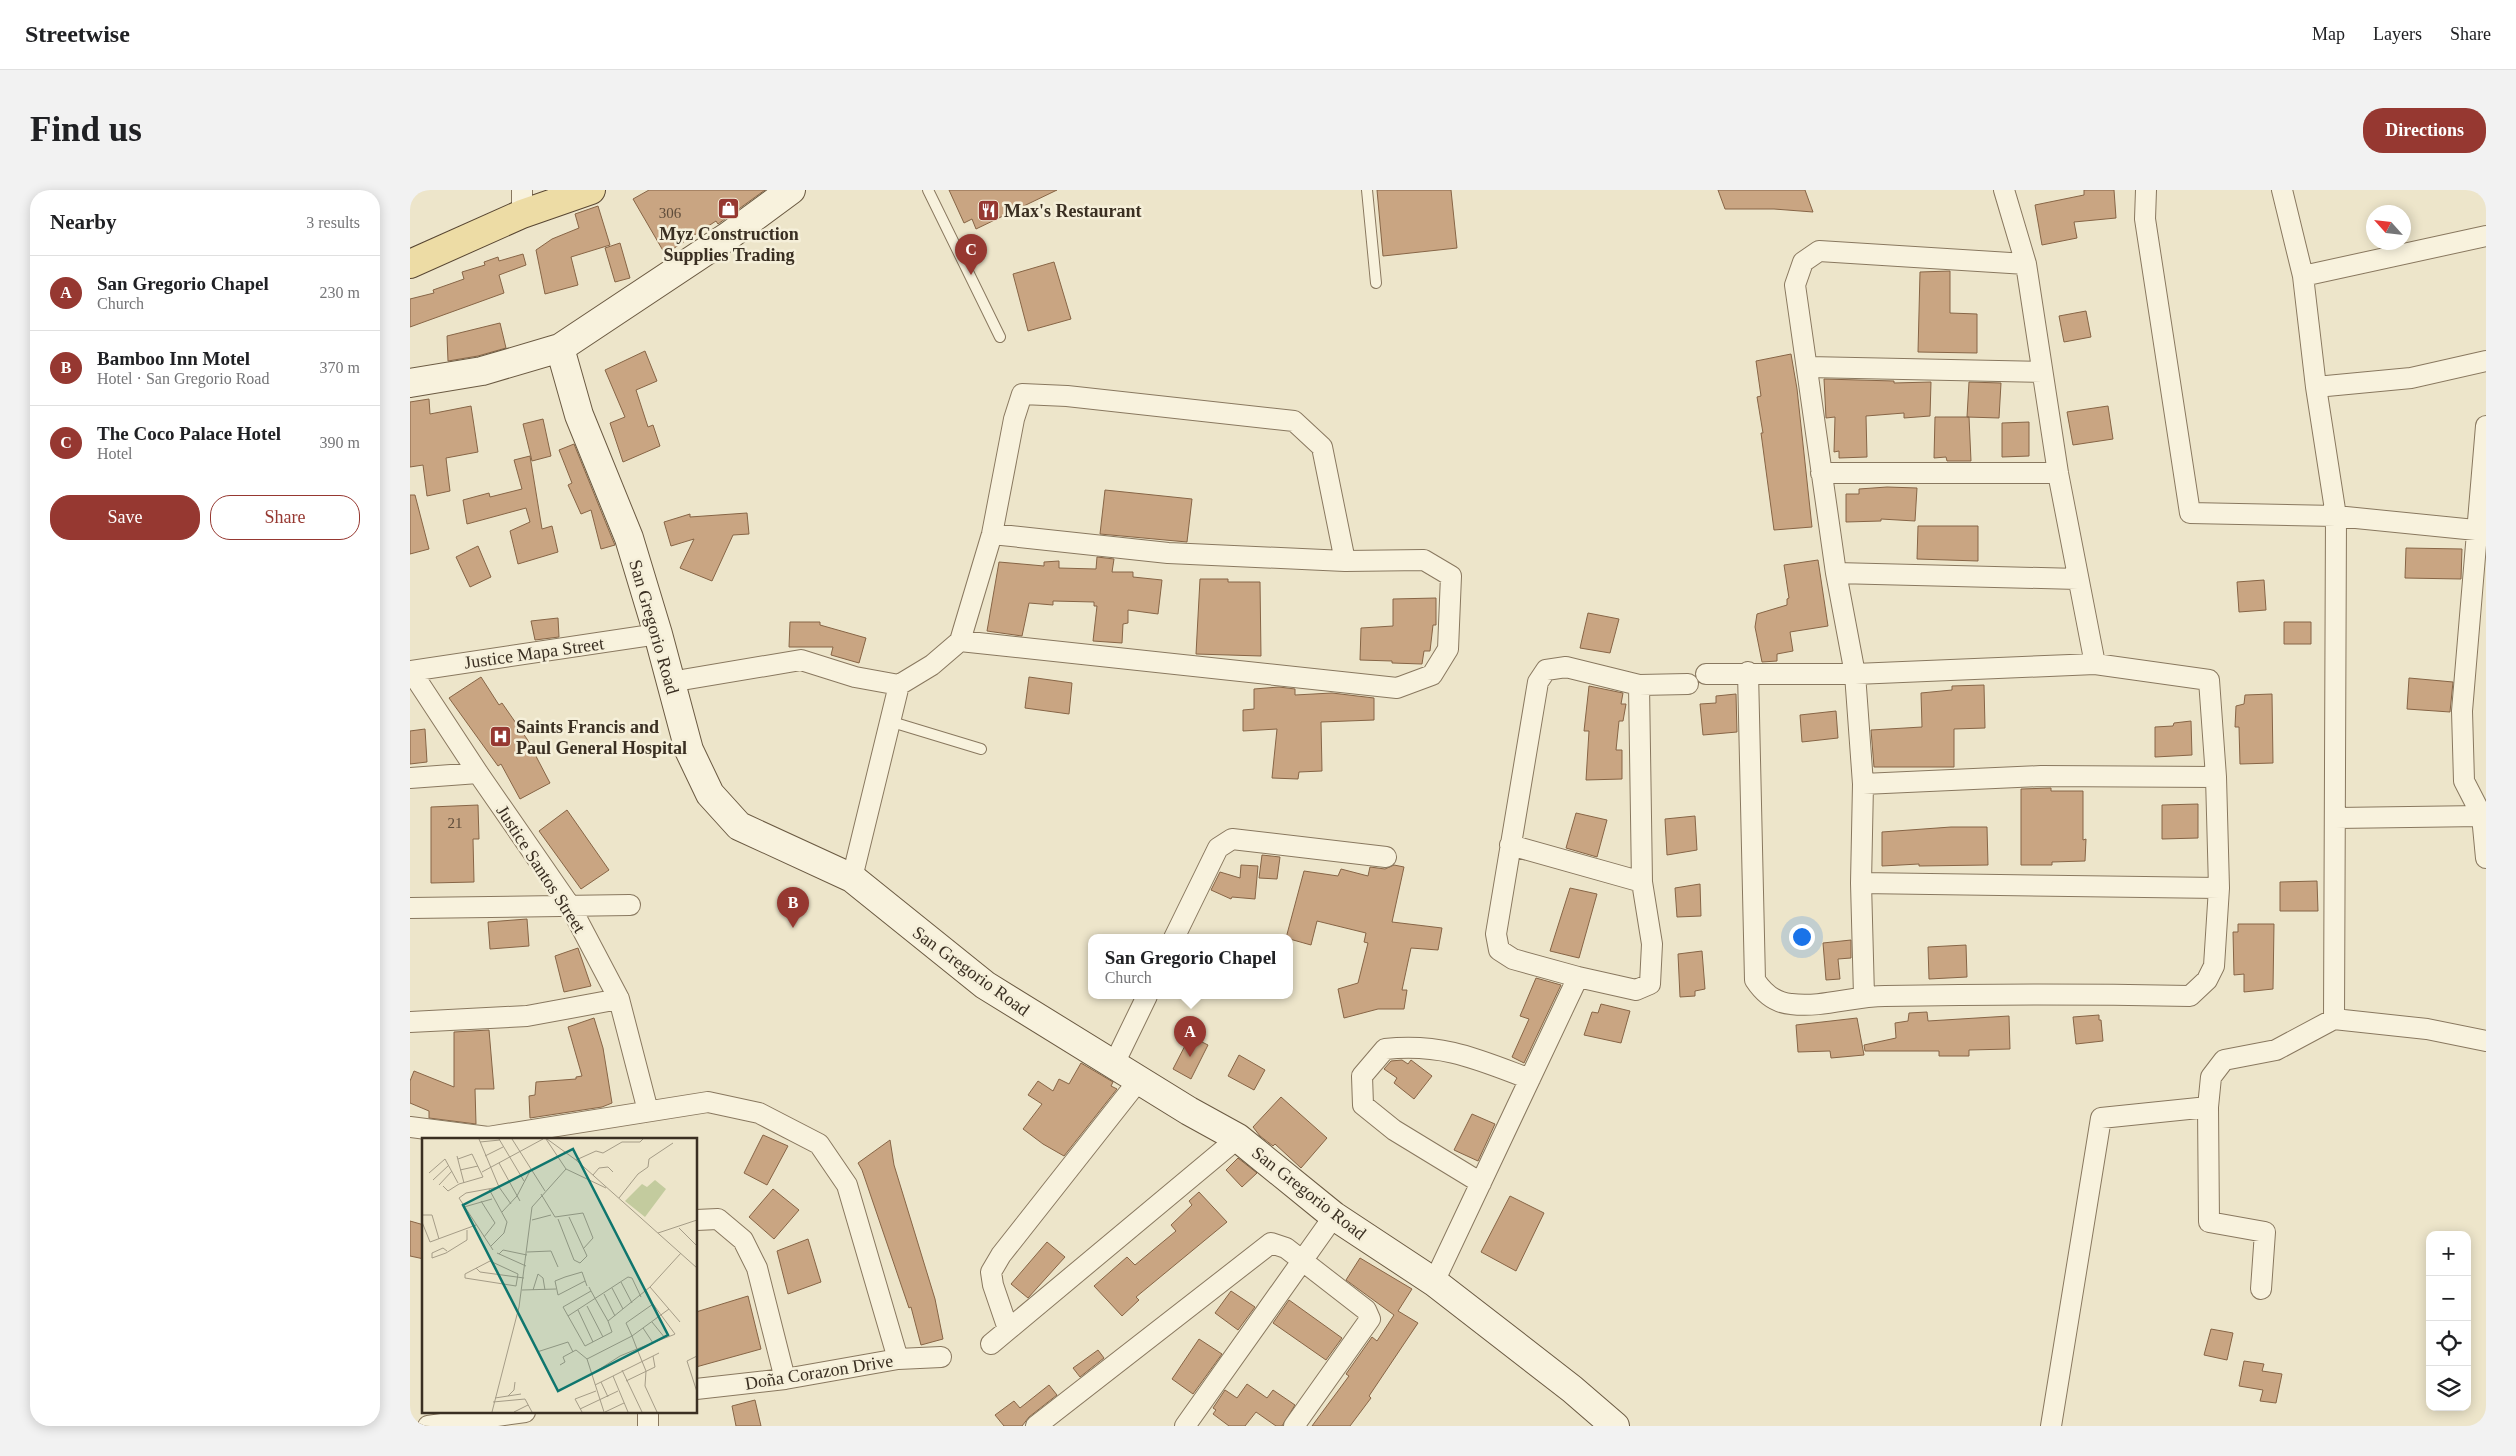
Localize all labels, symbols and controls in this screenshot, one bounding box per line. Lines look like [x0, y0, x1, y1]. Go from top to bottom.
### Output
text: Streetwise [25, 21, 130, 47]
text: Map [2312, 24, 2345, 44]
text: Layers [2373, 24, 2422, 44]
text: Share [2450, 24, 2491, 44]
button: Directions [2363, 108, 2486, 153]
text: Find us [30, 110, 142, 149]
shop icon: Myz Construction Supplies Trading [717, 197, 741, 221]
restaurant icon: Max's Restaurant [976, 199, 1000, 223]
place label: Max's Restaurant [1004, 201, 1142, 221]
house number: 306 [659, 205, 682, 221]
north arrow [2366, 205, 2411, 250]
text: Nearby [50, 210, 117, 234]
text: 3 results [306, 214, 360, 231]
place label: Myz Construction Supplies Trading [659, 224, 799, 265]
pin: C [955, 234, 987, 275]
text: San Gregorio Chapel [97, 273, 269, 294]
text: A [60, 284, 72, 301]
text: 230 m [320, 284, 360, 301]
text: Church [97, 295, 144, 312]
text: Bamboo Inn Motel [97, 348, 250, 369]
text: B [61, 359, 71, 376]
text: 370 m [320, 359, 360, 376]
text: Hotel · San Gregorio Road [97, 370, 269, 387]
text: The Coco Palace Hotel [97, 423, 281, 444]
text: C [60, 434, 72, 451]
text: 390 m [320, 434, 360, 451]
text: Hotel [97, 445, 133, 462]
button: Save [50, 495, 200, 540]
button: Share [210, 495, 360, 540]
street label: San Gregorio Road [625, 557, 683, 697]
street label: Justice Mapa Street [463, 633, 605, 673]
place label: Saints Francis and Paul General Hospital [516, 717, 687, 758]
hospital icon: Saints Francis and Paul General Hospital [488, 725, 512, 749]
street label: Justice Santos Street [492, 801, 590, 937]
house number: 21 [448, 815, 463, 831]
pin: B [777, 887, 809, 928]
street label: San Gregorio Road [909, 922, 1033, 1020]
your location [1789, 924, 1815, 950]
popup [1088, 934, 1293, 999]
text: San Gregorio Chapel [1105, 947, 1276, 968]
text: Church [1105, 969, 1152, 986]
pin: A [1174, 1016, 1206, 1057]
inset map [422, 1138, 698, 1414]
street label: San Gregorio Road [1248, 1142, 1370, 1244]
map controls [2426, 1231, 2471, 1411]
button: + [2426, 1231, 2471, 1276]
button: − [2426, 1276, 2471, 1321]
button: locate [2426, 1321, 2471, 1366]
street label: Doña Corazon Drive [743, 1350, 895, 1394]
button: layers [2426, 1366, 2471, 1411]

